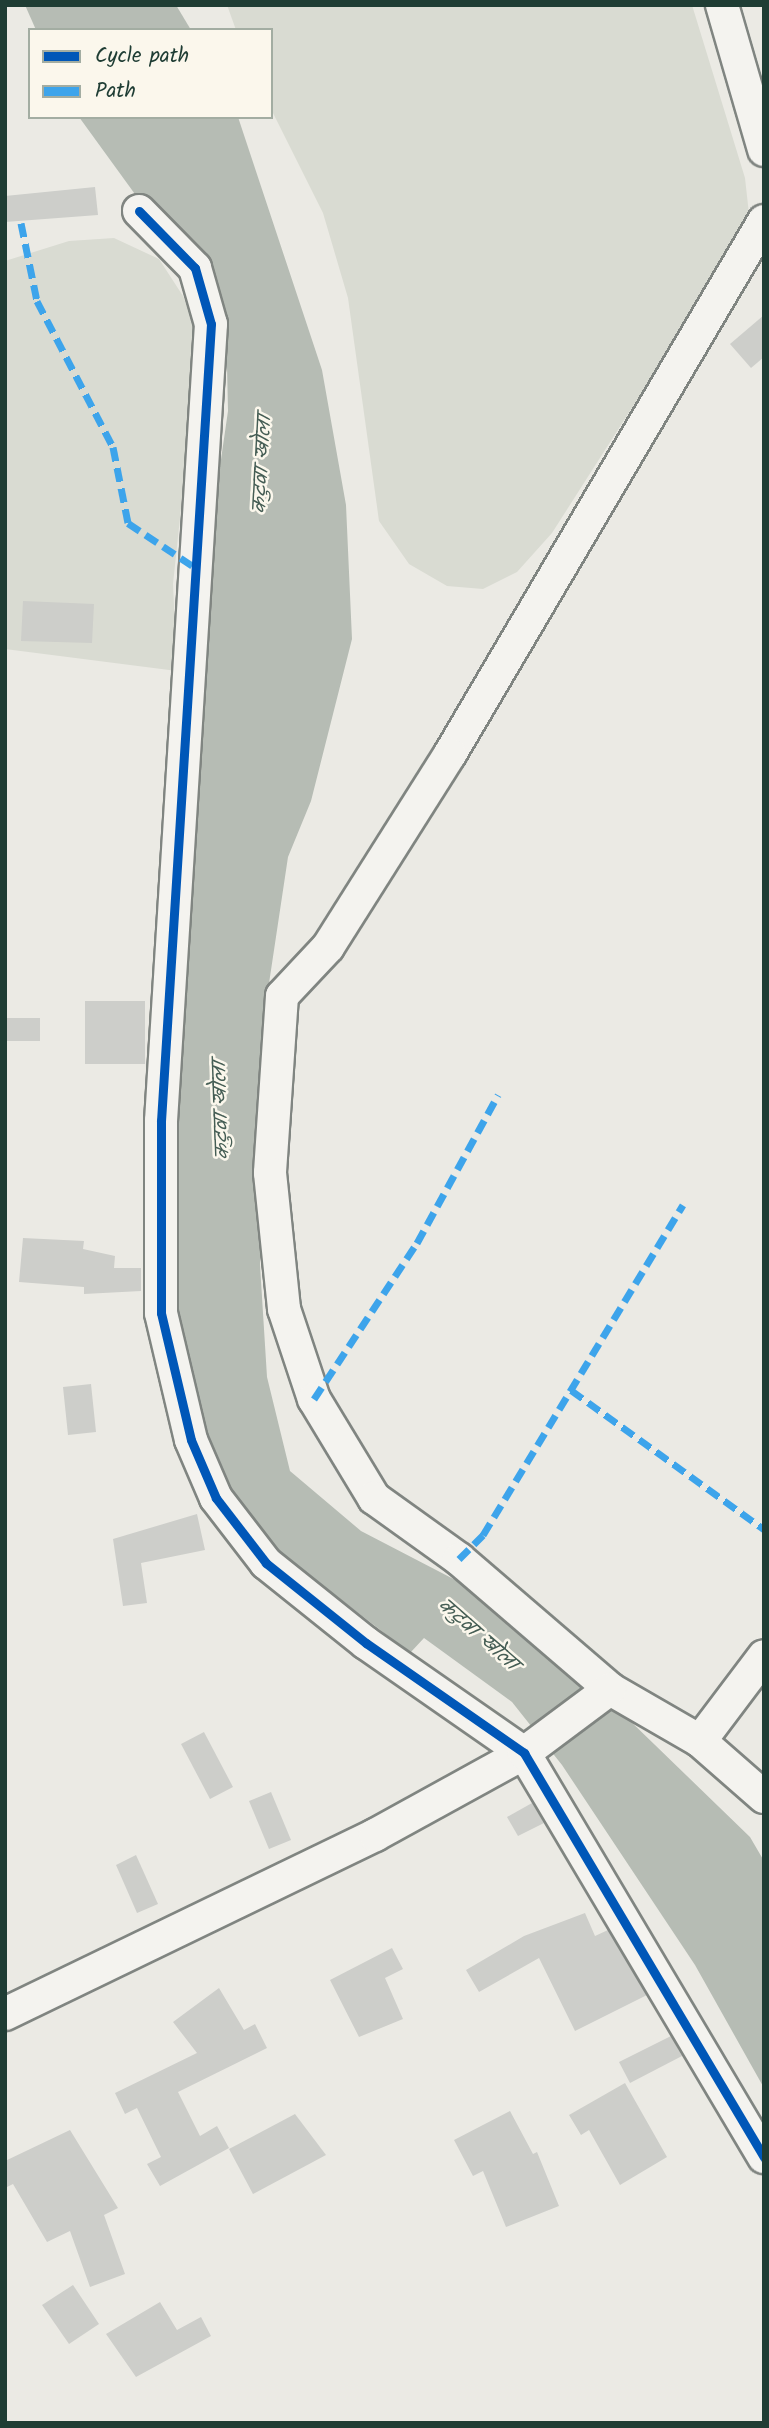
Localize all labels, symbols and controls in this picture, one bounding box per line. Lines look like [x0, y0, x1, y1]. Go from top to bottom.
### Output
legend [28, 28, 273, 119]
text: Cycle path [95, 40, 189, 73]
text: Path [95, 75, 136, 108]
water label: कटुवा खोला [248, 415, 278, 515]
water label: कटुवा खोला [208, 1061, 236, 1161]
water label: कटुवा खोला [432, 1593, 522, 1677]

